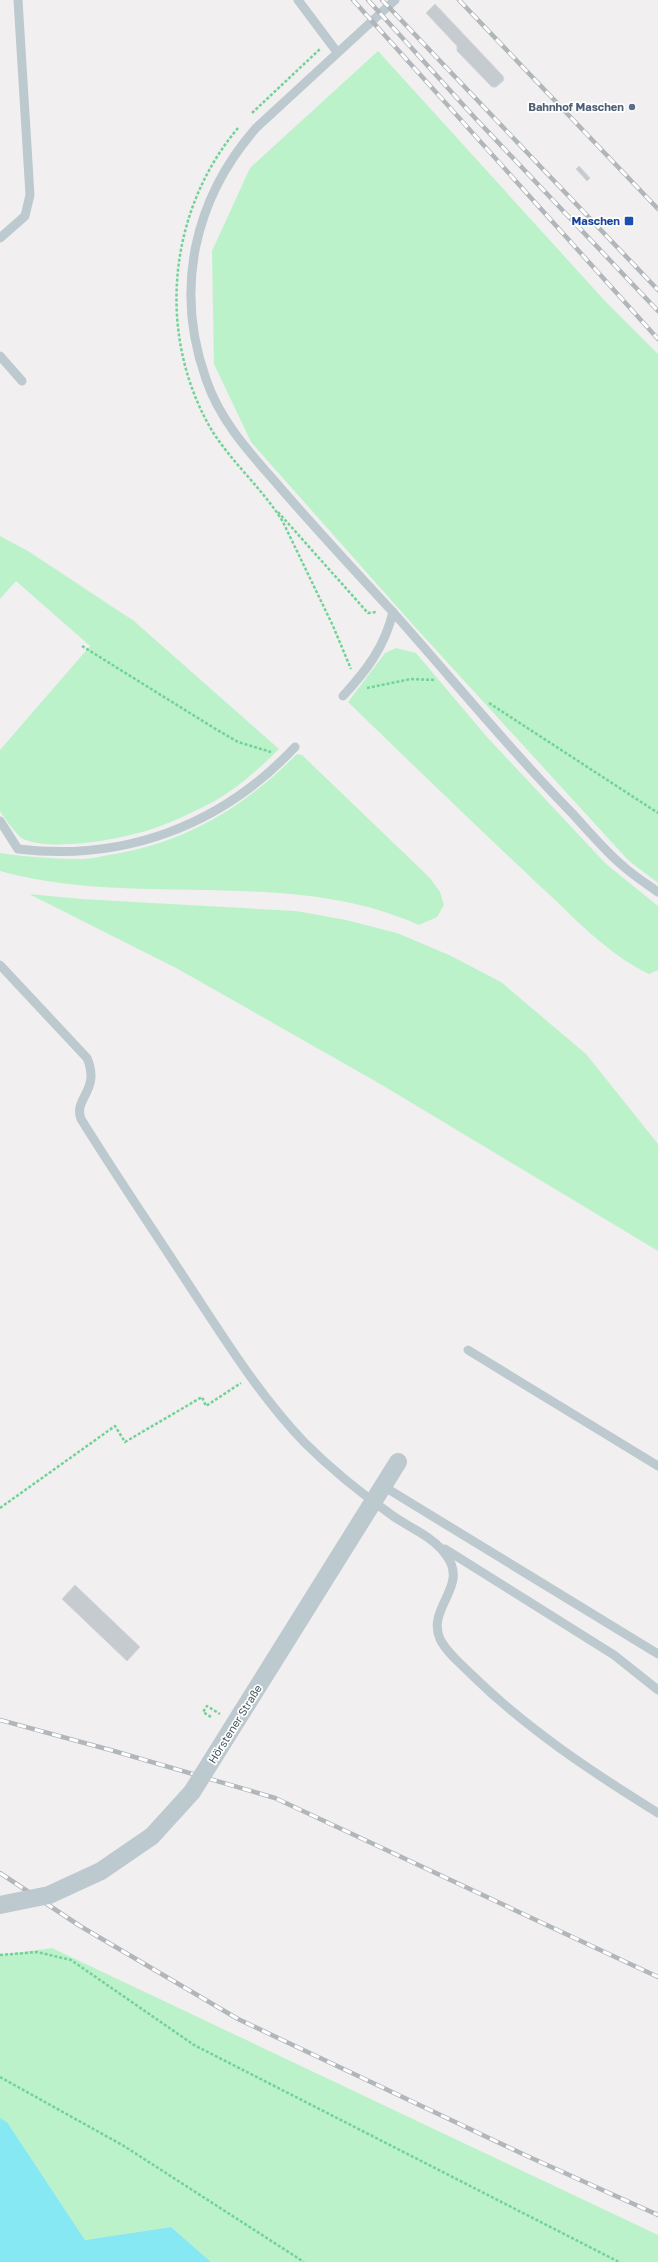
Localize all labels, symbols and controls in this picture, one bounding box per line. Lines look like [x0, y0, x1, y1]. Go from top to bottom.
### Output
place label: Bahnhof Maschen [528, 100, 624, 113]
marker: Bahnhof Maschen [627, 102, 637, 112]
place label: Maschen [572, 214, 620, 227]
marker: Maschen [623, 215, 635, 227]
street label: Hörstener Straße [205, 1682, 264, 1766]

